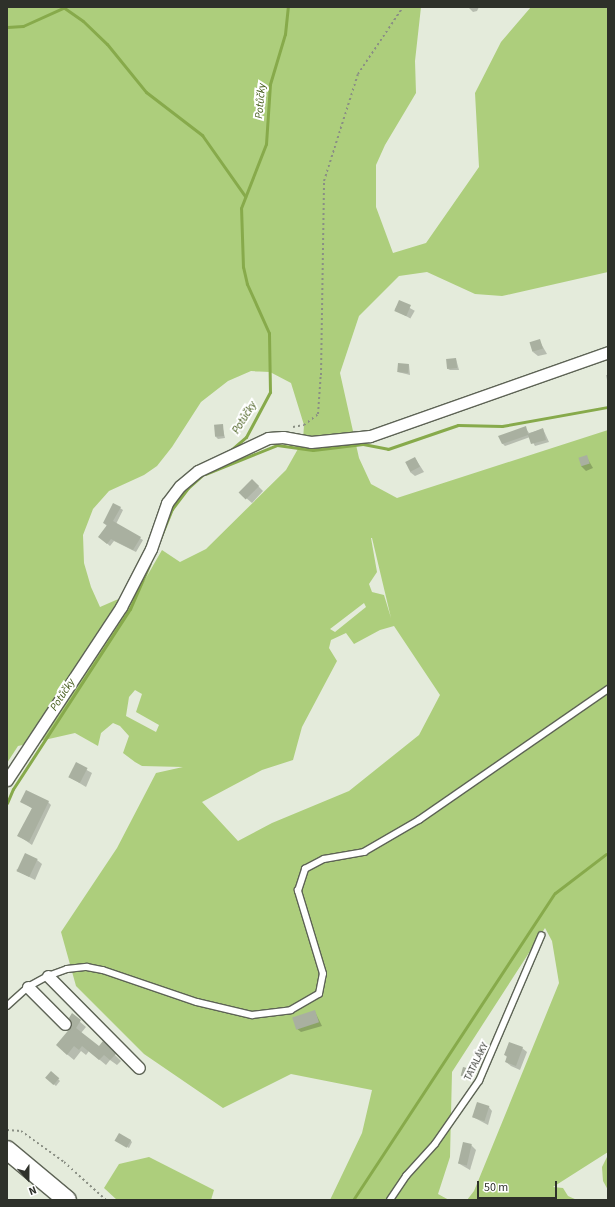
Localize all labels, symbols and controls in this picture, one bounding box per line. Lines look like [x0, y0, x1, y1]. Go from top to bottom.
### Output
water label: Potůčky [253, 83, 269, 119]
water label: Potůčky [230, 399, 260, 437]
water label: Potůčky [48, 676, 78, 714]
street label: TATALÁKY [462, 1041, 492, 1083]
north arrow [8, 1159, 48, 1199]
scale bar [479, 1173, 559, 1199]
text: 50 m [484, 1179, 508, 1196]
text: N [26, 1182, 39, 1199]

